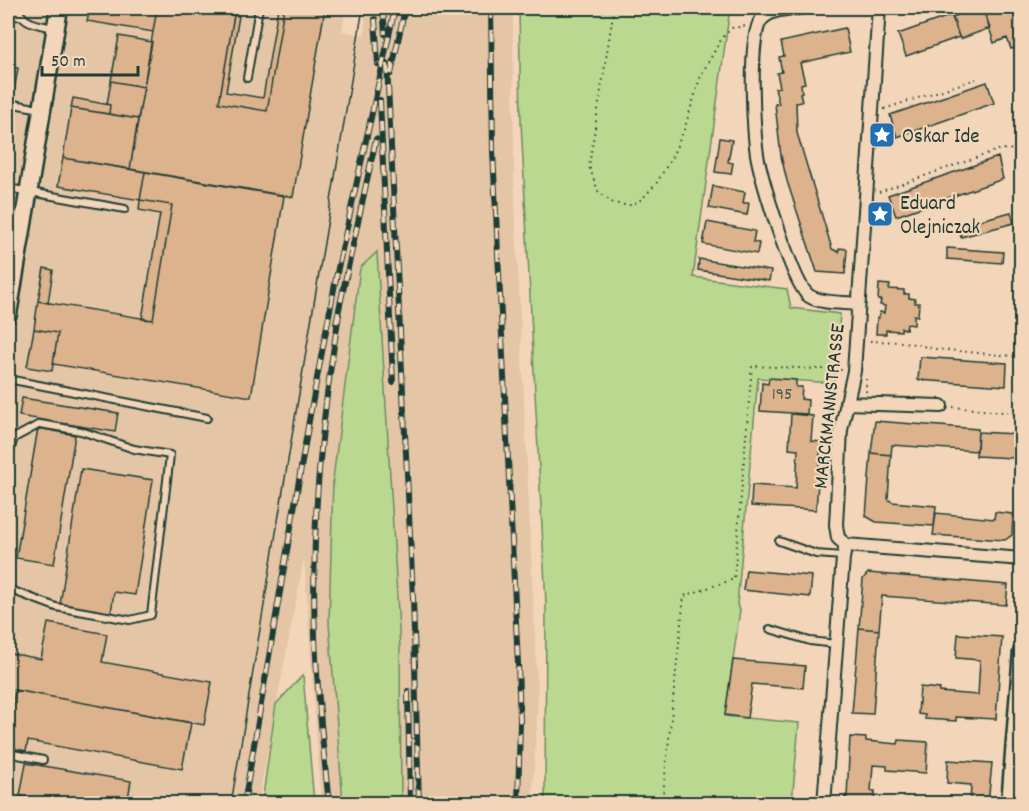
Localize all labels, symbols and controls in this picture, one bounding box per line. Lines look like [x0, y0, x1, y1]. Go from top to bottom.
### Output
scale bar [42, 39, 138, 77]
text: 50 m [51, 50, 86, 75]
place icon: Oskar Ide [867, 120, 897, 150]
place label: Oskar Ide [902, 123, 980, 153]
place label: Eduard Olejniczak [900, 190, 980, 244]
place icon: Eduard Olejniczak [865, 199, 895, 229]
street label: MARCKMANNSTRASSE [807, 322, 855, 490]
house number: 195 [772, 383, 792, 408]

